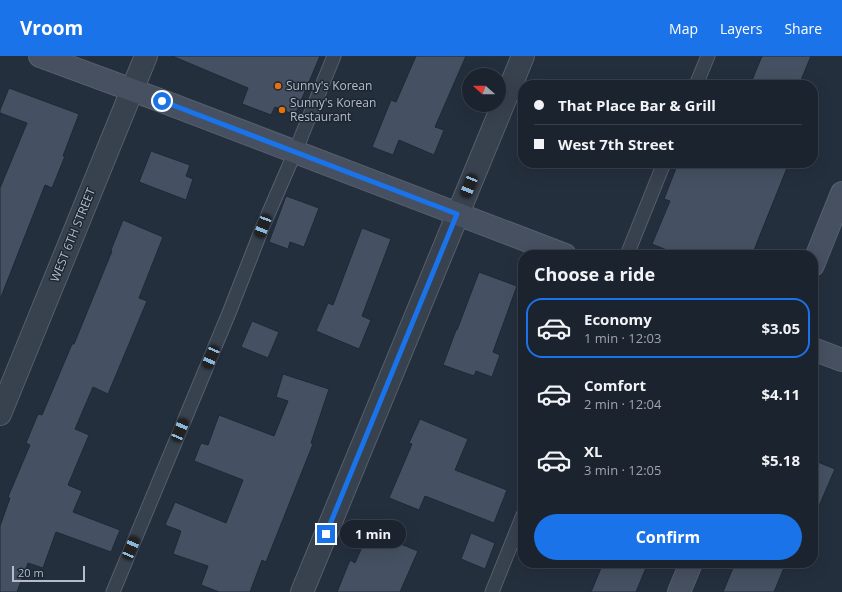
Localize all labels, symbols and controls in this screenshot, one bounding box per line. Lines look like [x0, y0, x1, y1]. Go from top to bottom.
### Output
text: Vroom [20, 15, 83, 41]
text: Map [669, 19, 698, 38]
text: Layers [720, 19, 762, 38]
text: Share [784, 19, 822, 38]
north arrow [462, 68, 506, 112]
map controls [462, 68, 506, 112]
place label: Sunny's Korean [286, 77, 372, 94]
marker: Sunny's Korean [273, 81, 283, 91]
route start [153, 92, 171, 110]
place label: Sunny's Korean Restaurant [290, 94, 376, 125]
text: That Place Bar & Grill [558, 95, 716, 115]
marker: Sunny's Korean Restaurant [277, 105, 287, 115]
text: West 7th Street [558, 134, 674, 154]
car [459, 173, 479, 199]
street label: WEST 6TH STREET [46, 185, 99, 284]
car [253, 213, 273, 239]
text: Choose a ride [534, 262, 655, 286]
text: Economy [584, 309, 652, 329]
icon: car [536, 310, 572, 346]
text: $3.05 [761, 318, 800, 338]
text: 1 min · 12:03 [584, 329, 661, 347]
car [201, 344, 221, 370]
text: Comfort [584, 375, 646, 395]
icon: car [536, 376, 572, 412]
text: $4.11 [761, 384, 800, 404]
text: 2 min · 12:04 [584, 395, 661, 413]
car [170, 417, 190, 443]
text: XL [584, 441, 602, 461]
icon: car [536, 442, 572, 478]
text: $5.18 [761, 450, 800, 470]
text: 3 min · 12:05 [584, 461, 661, 479]
button: Confirm [534, 514, 802, 560]
callout: 1 min [340, 520, 406, 548]
route end [317, 525, 335, 543]
text: 1 min [355, 525, 391, 543]
car [121, 535, 141, 561]
scale bar [12, 564, 85, 583]
text: 20 m [18, 565, 44, 580]

